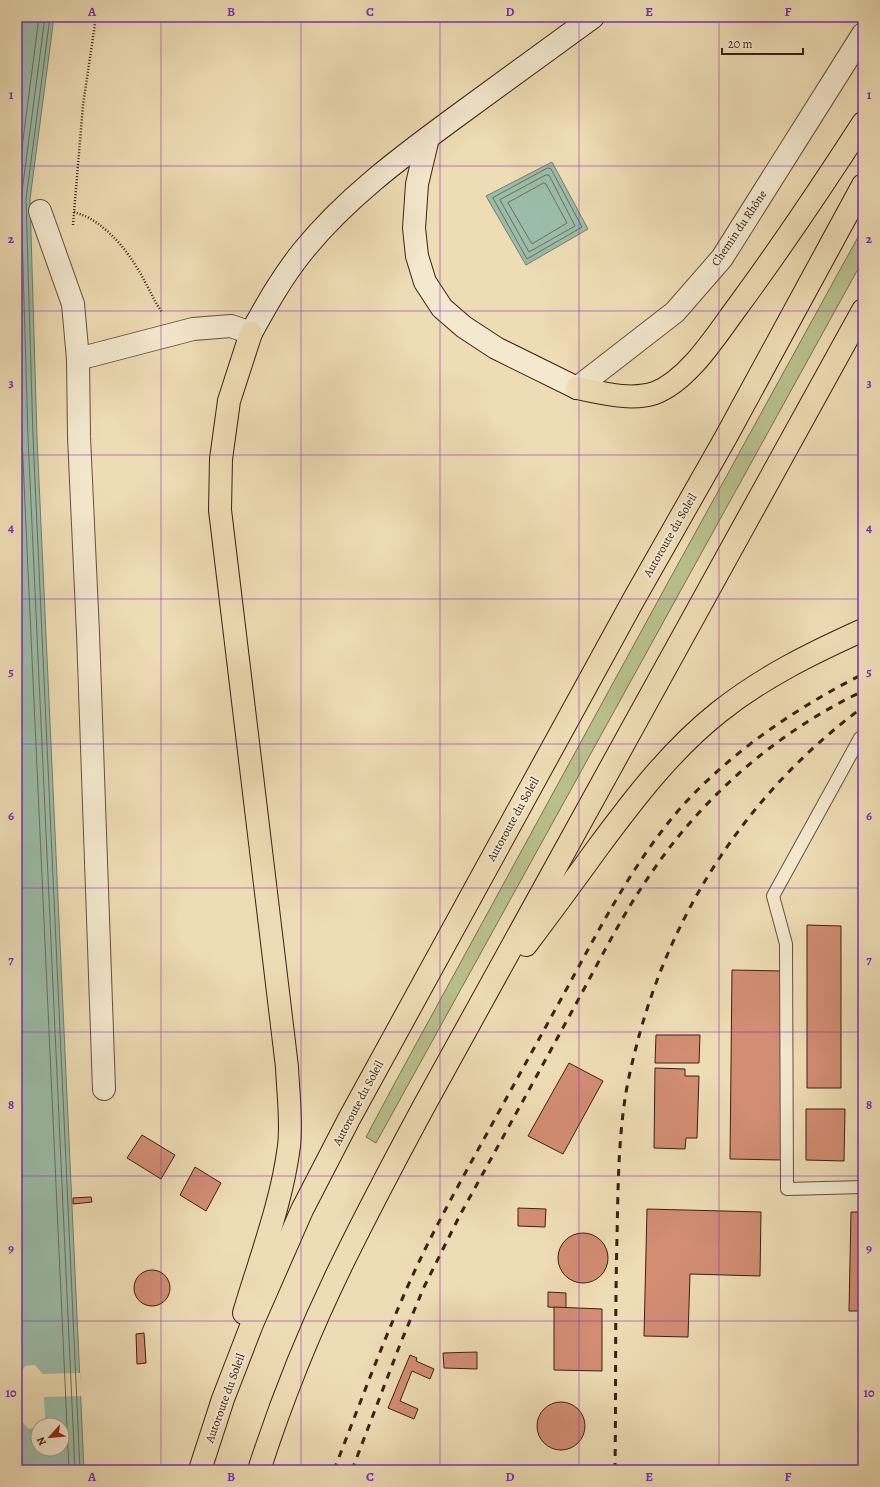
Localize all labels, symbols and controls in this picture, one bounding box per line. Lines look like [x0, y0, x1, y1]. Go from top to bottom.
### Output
text: A [87, 3, 97, 20]
text: B [227, 3, 235, 20]
text: C [366, 3, 374, 20]
text: D [505, 3, 515, 20]
text: E [645, 3, 653, 20]
text: F [785, 3, 792, 20]
scale bar [722, 30, 803, 56]
text: 20 m [728, 36, 752, 52]
text: 1 [9, 86, 14, 103]
text: 1 [867, 86, 872, 103]
street label: Chemin du Rhône [708, 187, 770, 269]
text: 2 [8, 230, 15, 247]
text: 2 [866, 230, 873, 247]
text: 3 [8, 374, 14, 391]
text: 3 [866, 374, 872, 391]
street label: Autoroute du Soleil [639, 490, 700, 581]
text: 4 [8, 519, 14, 536]
text: 4 [866, 519, 872, 536]
text: 5 [8, 663, 14, 680]
text: 5 [866, 663, 872, 680]
street label: Autoroute du Soleil [483, 774, 543, 865]
text: 6 [8, 807, 14, 824]
text: 6 [866, 807, 872, 824]
text: 7 [8, 951, 14, 968]
text: 7 [866, 951, 872, 968]
street label: Autoroute du Soleil [328, 1058, 387, 1149]
text: 8 [8, 1096, 14, 1113]
text: 8 [866, 1096, 872, 1113]
text: 9 [8, 1240, 14, 1257]
text: 9 [866, 1240, 872, 1257]
street label: Autoroute du Soleil [201, 1351, 249, 1446]
text: 10 [5, 1384, 17, 1401]
text: 10 [863, 1384, 875, 1401]
north arrow [30, 1417, 70, 1457]
text: N [33, 1434, 50, 1448]
text: A [87, 1468, 97, 1485]
text: B [227, 1468, 235, 1485]
text: C [366, 1468, 374, 1485]
text: D [505, 1468, 515, 1485]
text: E [645, 1468, 653, 1485]
text: F [785, 1468, 792, 1485]

